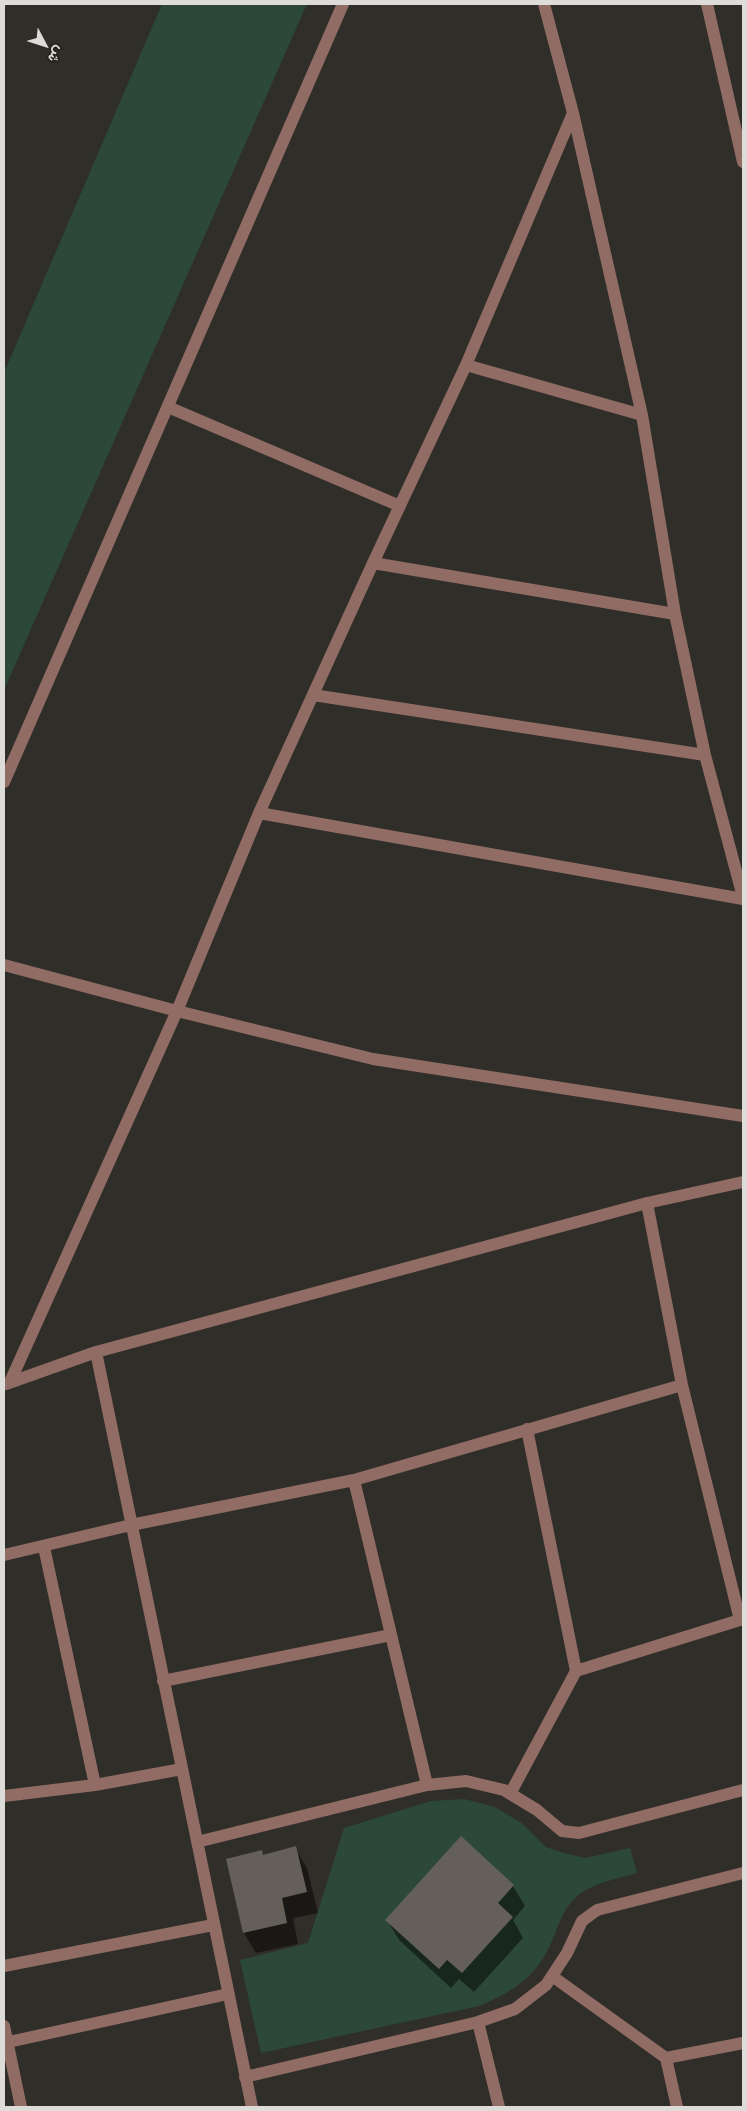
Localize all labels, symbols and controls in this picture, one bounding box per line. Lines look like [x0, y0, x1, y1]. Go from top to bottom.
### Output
north arrow [20, 20, 70, 70]
text: ش [44, 42, 69, 67]

